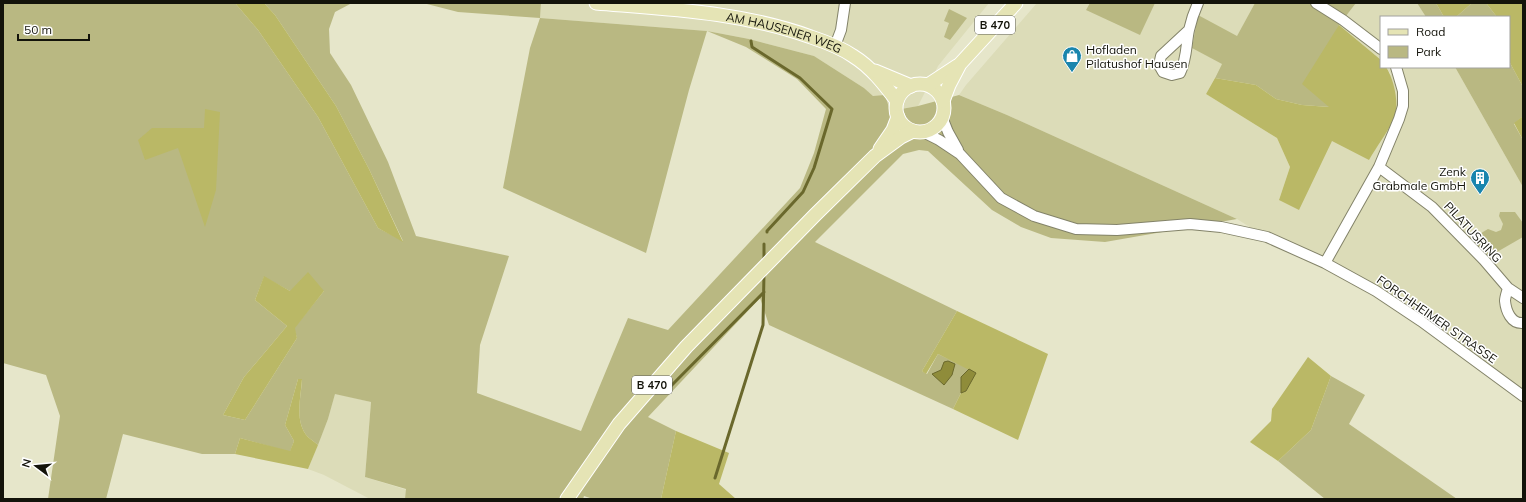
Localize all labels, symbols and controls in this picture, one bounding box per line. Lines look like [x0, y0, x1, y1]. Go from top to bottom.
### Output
street label: AM HAUSENER WEG [725, 8, 845, 56]
scale bar [18, 16, 89, 42]
road number: B 470 [975, 16, 1015, 34]
legend [1380, 16, 1510, 68]
text: 50 m [24, 22, 52, 37]
text: Road [1416, 24, 1445, 39]
place label: Hofladen Pilatushof Hausen [1086, 42, 1188, 71]
text: Park [1416, 44, 1442, 59]
shop icon: Hofladen Pilatushof Hausen [1061, 45, 1083, 73]
place label: Zenk Grabmale GmbH [1373, 164, 1467, 193]
building icon: Zenk Grabmale GmbH [1469, 167, 1491, 195]
street label: PILATUSRING [1441, 198, 1505, 266]
street label: FORCHHEIMER STRASSE [1374, 272, 1500, 366]
road number: B 470 [632, 376, 672, 394]
north arrow [16, 446, 56, 486]
text: N [19, 457, 34, 469]

